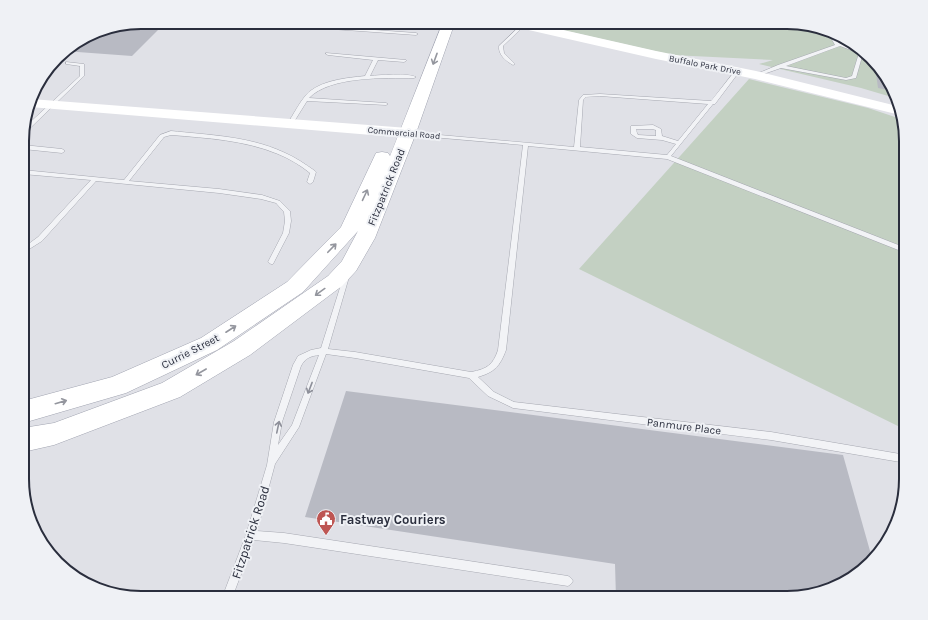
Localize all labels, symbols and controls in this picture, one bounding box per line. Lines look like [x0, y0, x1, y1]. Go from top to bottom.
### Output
one-way arrow [431, 52, 439, 64]
street label: Buffalo Park Drive [668, 53, 742, 77]
street label: Commercial Road [367, 125, 441, 141]
street label: Fitzpatrick Road [365, 147, 408, 228]
one-way arrow [362, 189, 369, 201]
one-way arrow [327, 243, 336, 254]
one-way arrow [314, 287, 325, 296]
one-way arrow [225, 325, 236, 333]
street label: Currie Street [159, 331, 221, 372]
one-way arrow [195, 369, 207, 377]
one-way arrow [305, 381, 313, 393]
one-way arrow [54, 398, 67, 405]
street label: Panmure Place [646, 416, 722, 438]
one-way arrow [274, 420, 282, 433]
street label: Fitzpatrick Road [228, 484, 273, 581]
public building icon: Fastway Couriers [315, 508, 337, 536]
place label: Fastway Couriers [340, 512, 446, 527]

